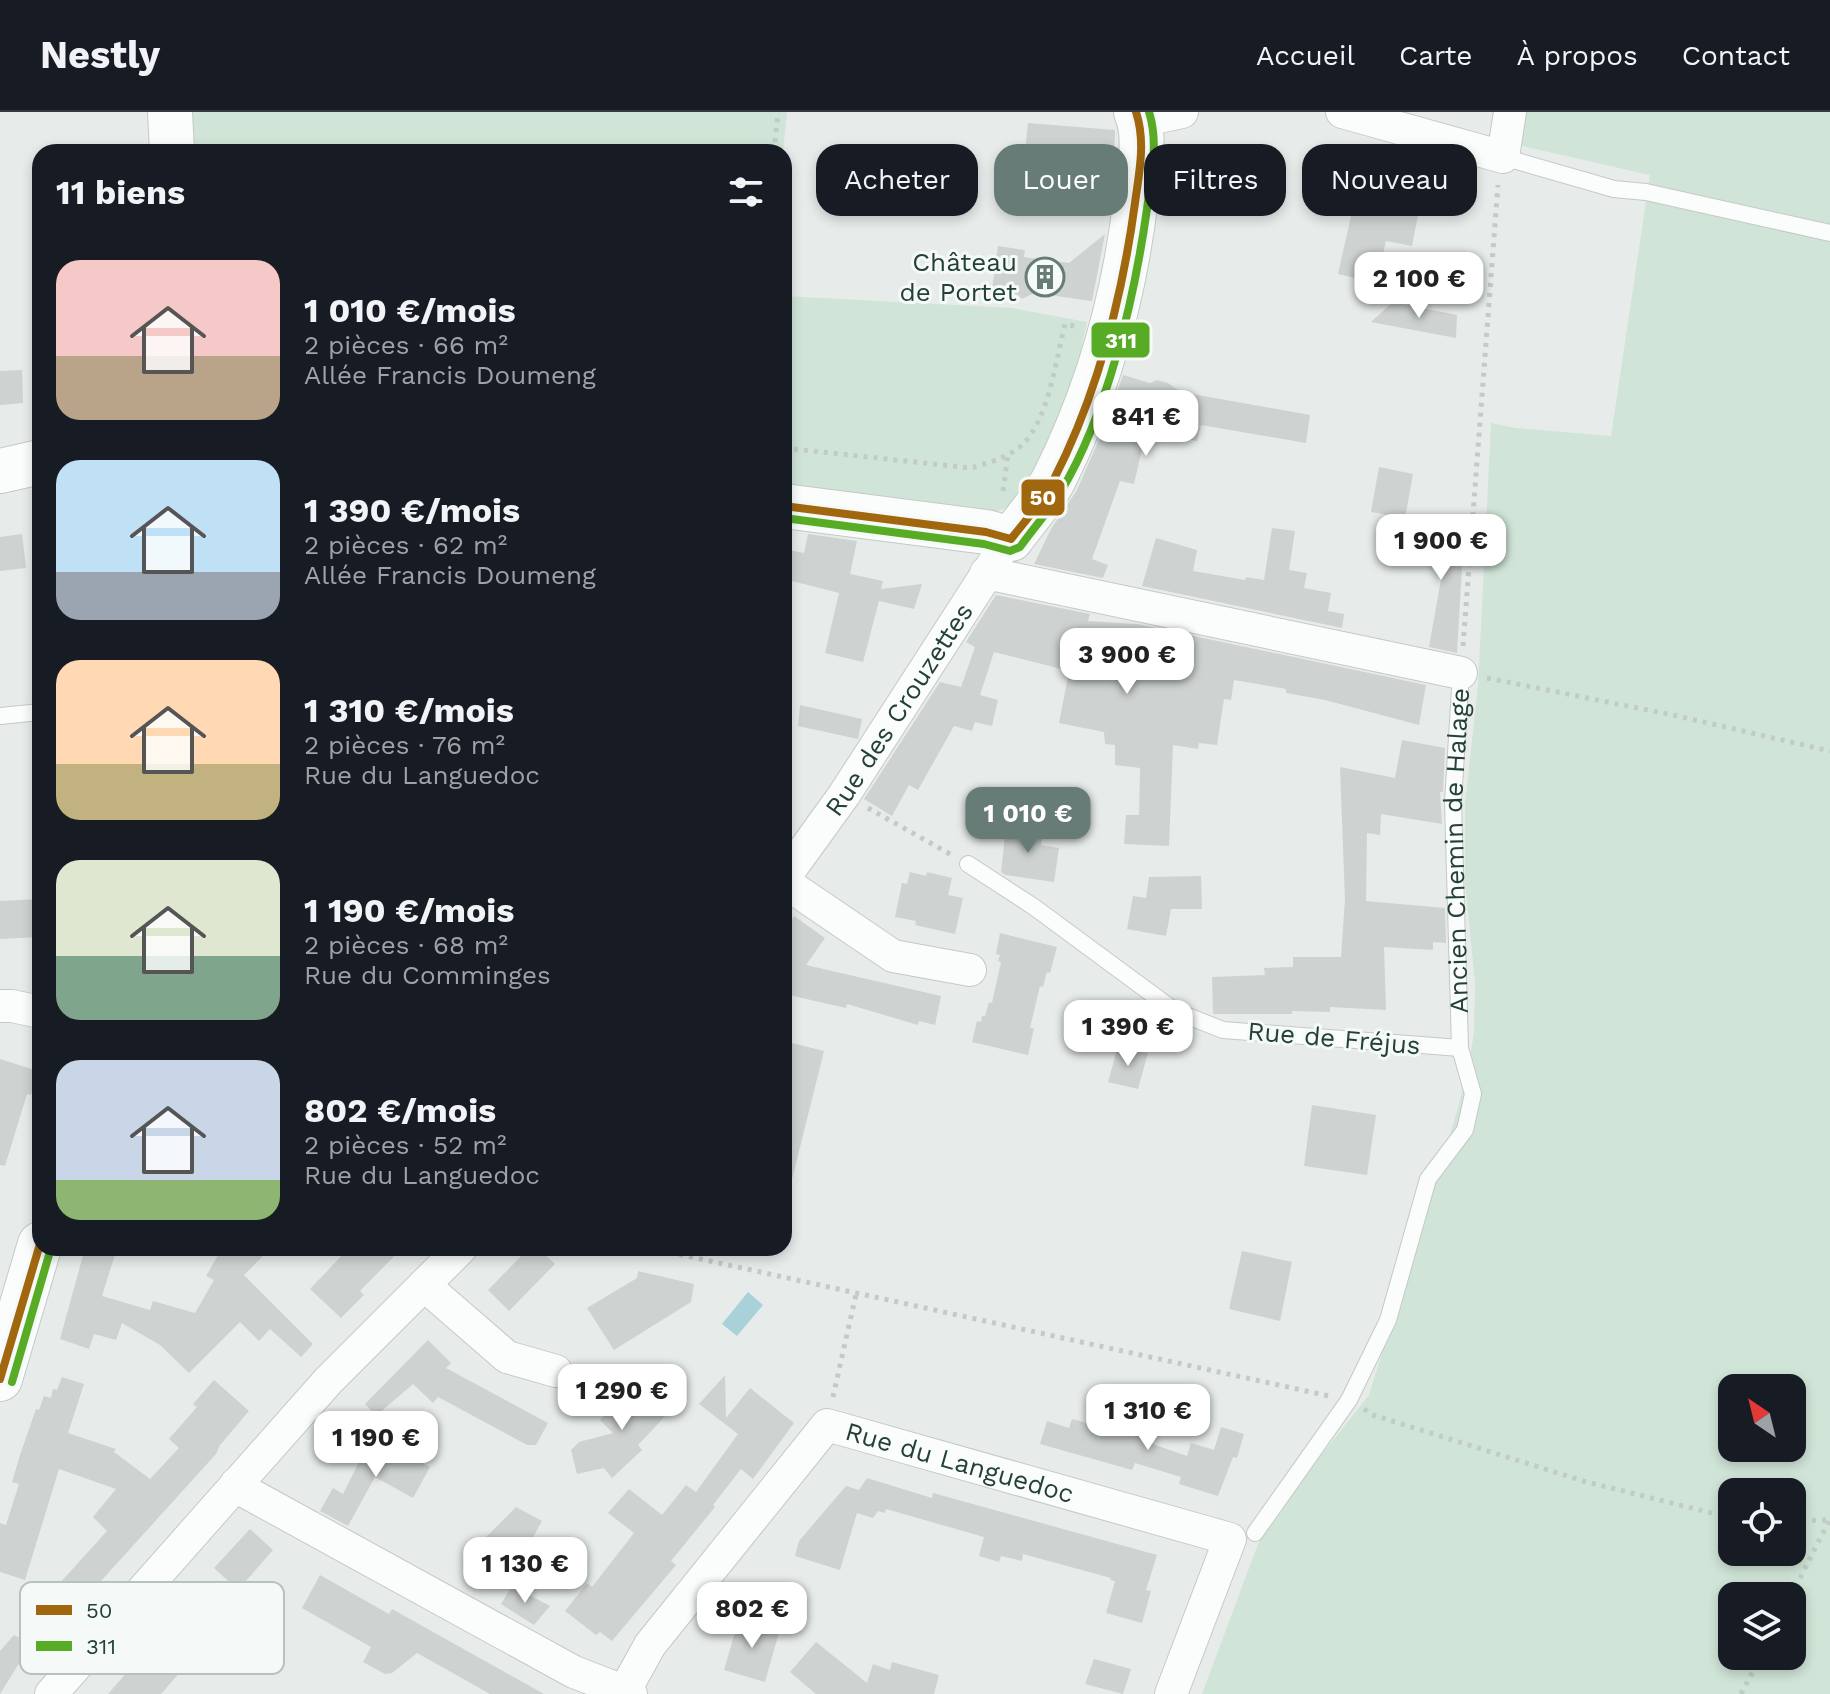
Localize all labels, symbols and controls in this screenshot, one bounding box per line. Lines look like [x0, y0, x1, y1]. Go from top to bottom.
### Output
text: Nestly [40, 33, 160, 77]
text: Accueil [1256, 39, 1355, 72]
text: Carte [1399, 39, 1473, 72]
text: À propos [1517, 39, 1638, 72]
text: Contact [1682, 39, 1790, 72]
chip: Acheter [816, 144, 978, 216]
chip: Louer [994, 144, 1128, 216]
chip: Filtres [1144, 144, 1286, 216]
chip: Nouveau [1302, 144, 1477, 216]
icon: filters [724, 170, 768, 214]
text: 11 biens [56, 172, 185, 212]
place label: Château de Portet [899, 247, 1017, 307]
pin: 2 100 € [1345, 252, 1493, 320]
building icon: Château de Portet [1024, 256, 1066, 298]
text: 2 100 € [1372, 263, 1466, 293]
text: 1 010 €/mois [304, 290, 516, 330]
icon: home [120, 292, 216, 388]
line badge: 311 [1090, 321, 1151, 359]
text: 311 [1105, 328, 1137, 353]
text: 2 pièces · 66 m² [304, 330, 508, 360]
text: Allée Francis Doumeng [304, 360, 596, 390]
pin: 841 € [1090, 390, 1202, 458]
text: 841 € [1111, 401, 1181, 431]
line badge: 50 [1020, 478, 1066, 517]
text: 50 [1030, 485, 1057, 510]
text: 1 390 €/mois [304, 490, 520, 530]
icon: home [120, 492, 216, 588]
pin: 1 900 € [1367, 514, 1515, 582]
text: 1 900 € [1394, 525, 1488, 555]
text: 2 pièces · 62 m² [304, 530, 507, 560]
text: Allée Francis Doumeng [304, 560, 596, 590]
street label: Rue des Crouzettes [819, 597, 979, 822]
pin: 3 900 € [1053, 628, 1201, 696]
text: 3 900 € [1078, 639, 1176, 669]
street label: Ancien Chemin de Halage [1438, 687, 1475, 1014]
text: 1 310 €/mois [304, 690, 514, 730]
icon: home [120, 692, 216, 788]
text: 2 pièces · 76 m² [304, 730, 505, 760]
text: Rue du Languedoc [304, 760, 540, 790]
pin: 1 010 € [954, 787, 1102, 855]
text: 1 010 € [983, 798, 1073, 828]
text: 1 190 €/mois [304, 890, 514, 930]
icon: home [120, 892, 216, 988]
text: 2 pièces · 68 m² [304, 930, 508, 960]
text: Rue du Comminges [304, 960, 551, 990]
pin: 1 390 € [1054, 1000, 1202, 1068]
text: 1 390 € [1082, 1011, 1174, 1041]
street label: Rue de Fréjus [1246, 1015, 1422, 1061]
text: 802 €/mois [304, 1090, 496, 1130]
icon: home [120, 1092, 216, 1188]
text: 2 pièces · 52 m² [304, 1130, 507, 1160]
text: Rue du Languedoc [304, 1160, 540, 1190]
pin: 1 290 € [548, 1364, 696, 1432]
north arrow [1718, 1374, 1806, 1462]
map controls [1718, 1374, 1806, 1670]
text: 1 290 € [576, 1375, 668, 1405]
pin: 1 310 € [1074, 1384, 1222, 1452]
text: 1 310 € [1104, 1395, 1192, 1425]
pin: 1 190 € [302, 1411, 450, 1479]
street label: Rue du Languedoc [842, 1416, 1077, 1509]
text: 1 190 € [332, 1422, 420, 1452]
button: locate [1718, 1478, 1806, 1566]
pin: 1 130 € [451, 1537, 599, 1605]
text: 1 130 € [481, 1548, 569, 1578]
legend [20, 1582, 284, 1674]
pin: 802 € [696, 1582, 808, 1650]
button: layers [1718, 1582, 1806, 1670]
text: 802 € [715, 1593, 789, 1623]
text: 50 [86, 1598, 113, 1623]
text: 311 [86, 1634, 116, 1659]

